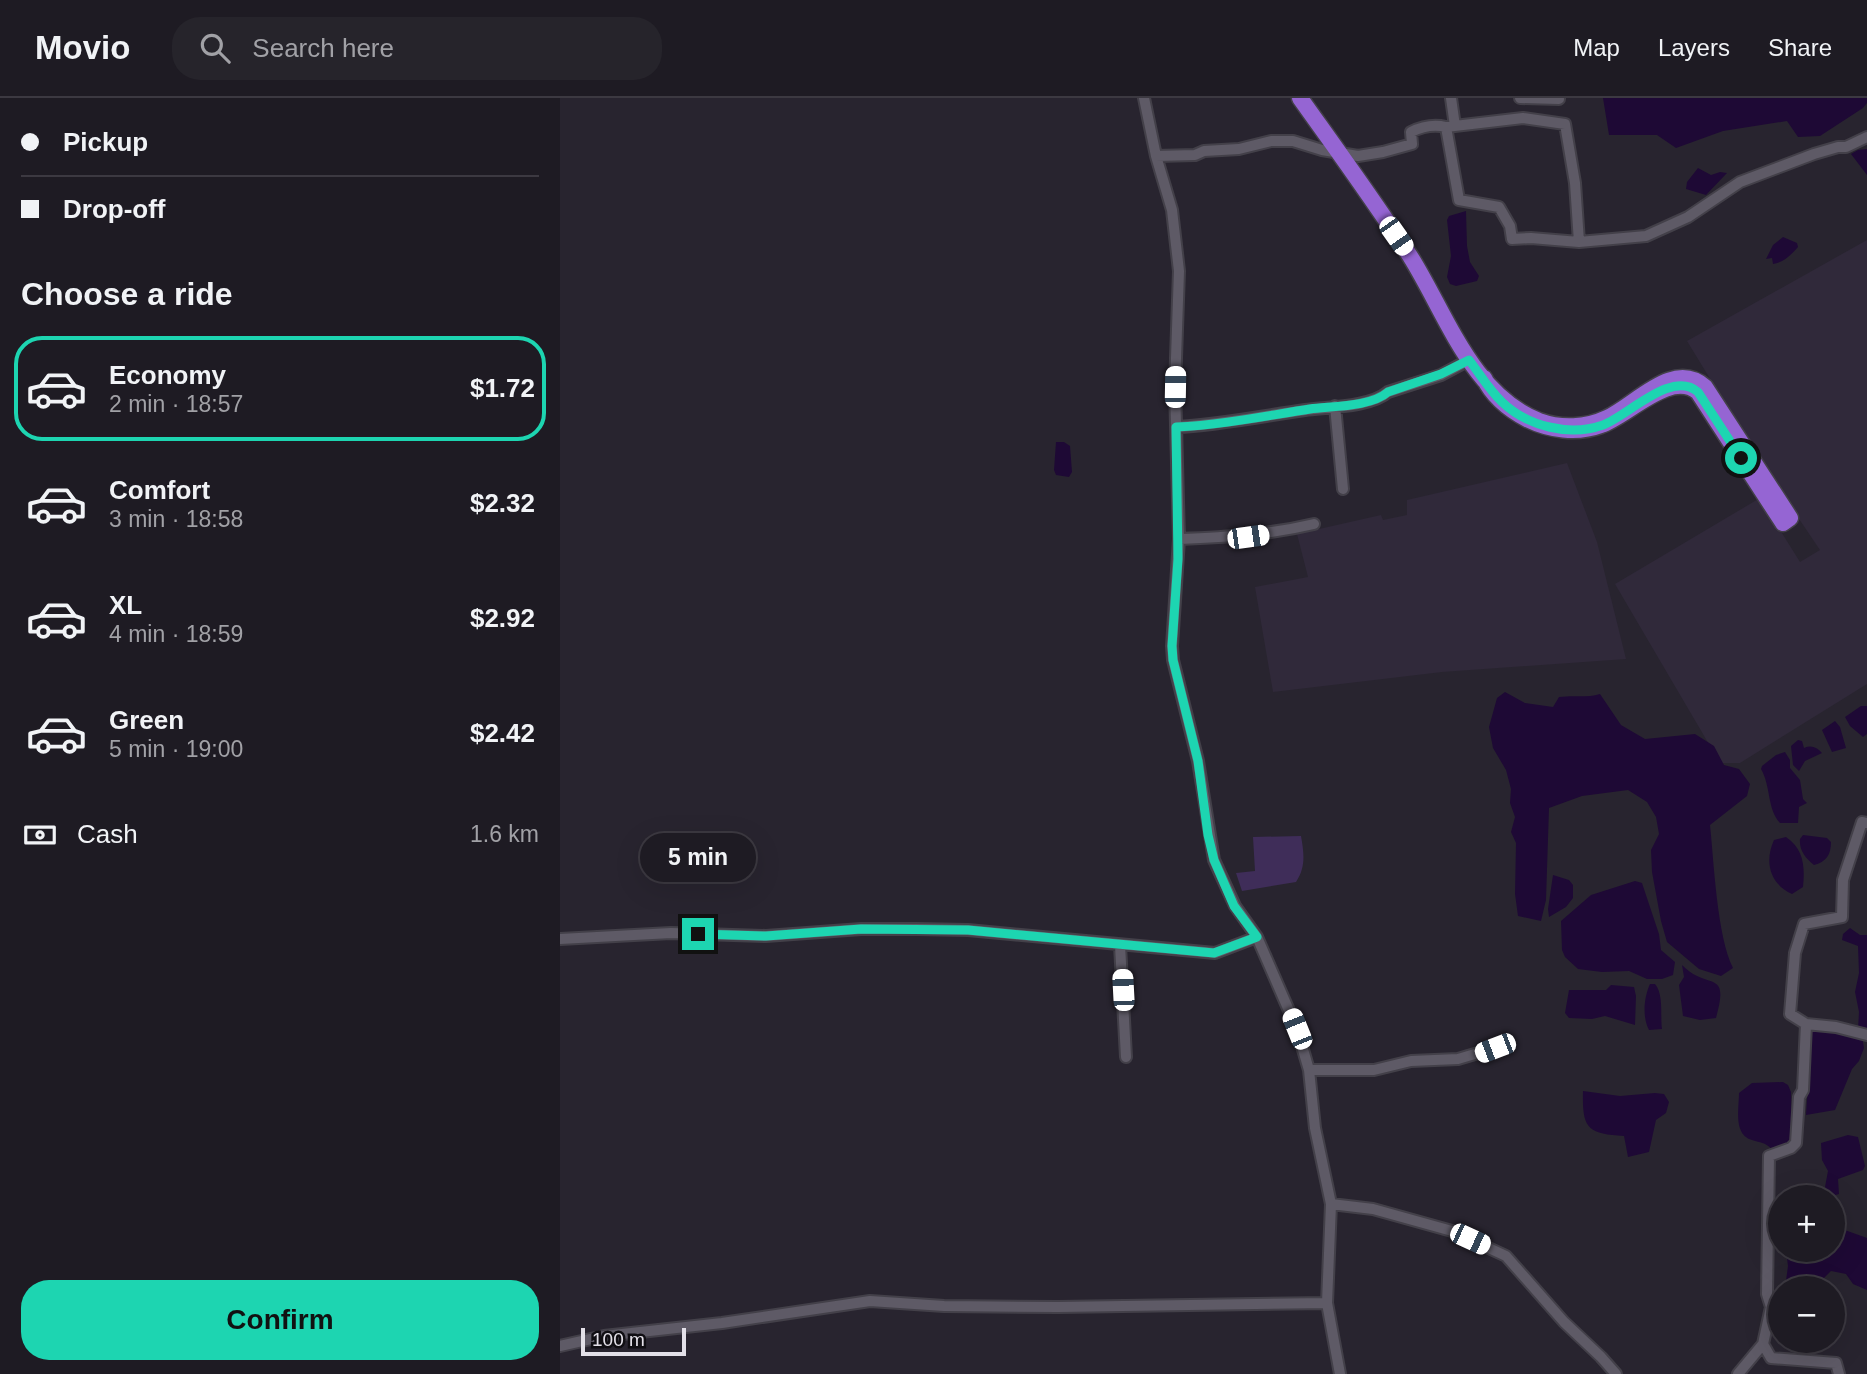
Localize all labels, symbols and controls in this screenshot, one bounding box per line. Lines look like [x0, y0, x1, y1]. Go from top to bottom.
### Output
search box [172, 17, 662, 80]
text: Movio [35, 29, 130, 66]
icon: search [196, 29, 234, 67]
text: Search here [252, 33, 394, 63]
text: Map [1573, 34, 1620, 61]
text: Layers [1658, 34, 1730, 61]
text: Share [1768, 34, 1832, 61]
text: Pickup [63, 127, 148, 157]
text: Drop-off [63, 194, 166, 224]
car [1376, 213, 1417, 259]
text: Choose a ride [21, 276, 233, 312]
icon: car [25, 357, 88, 420]
text: Economy [109, 360, 226, 390]
car [1165, 366, 1186, 408]
text: $1.72 [470, 373, 535, 403]
text: 2 min · 18:57 [109, 391, 243, 417]
route start [1725, 442, 1757, 474]
icon: car [25, 472, 88, 535]
text: Comfort [109, 475, 210, 505]
text: $2.32 [470, 488, 535, 518]
text: 3 min · 18:58 [109, 506, 243, 532]
car [1226, 524, 1271, 550]
icon: car [25, 587, 88, 650]
text: XL [109, 590, 142, 620]
text: $2.92 [470, 603, 535, 633]
text: 4 min · 18:59 [109, 621, 243, 647]
icon: car [25, 702, 88, 765]
text: Green [109, 705, 184, 735]
text: $2.42 [470, 718, 535, 748]
text: 5 min · 19:00 [109, 736, 243, 762]
icon: cash [21, 816, 59, 854]
text: Cash [77, 819, 138, 849]
text: 1.6 km [470, 821, 539, 847]
callout: 5 min [640, 832, 756, 882]
text: 5 min [668, 844, 728, 870]
route end [682, 918, 714, 950]
car [1112, 968, 1135, 1012]
car [1280, 1006, 1315, 1052]
car [1472, 1031, 1519, 1065]
map controls [1768, 1185, 1845, 1353]
button: + [1768, 1185, 1845, 1262]
car [1447, 1221, 1494, 1257]
button: − [1768, 1276, 1845, 1353]
button: Confirm [21, 1280, 539, 1360]
scale bar [581, 1325, 686, 1357]
text: 100 m [592, 1329, 645, 1350]

